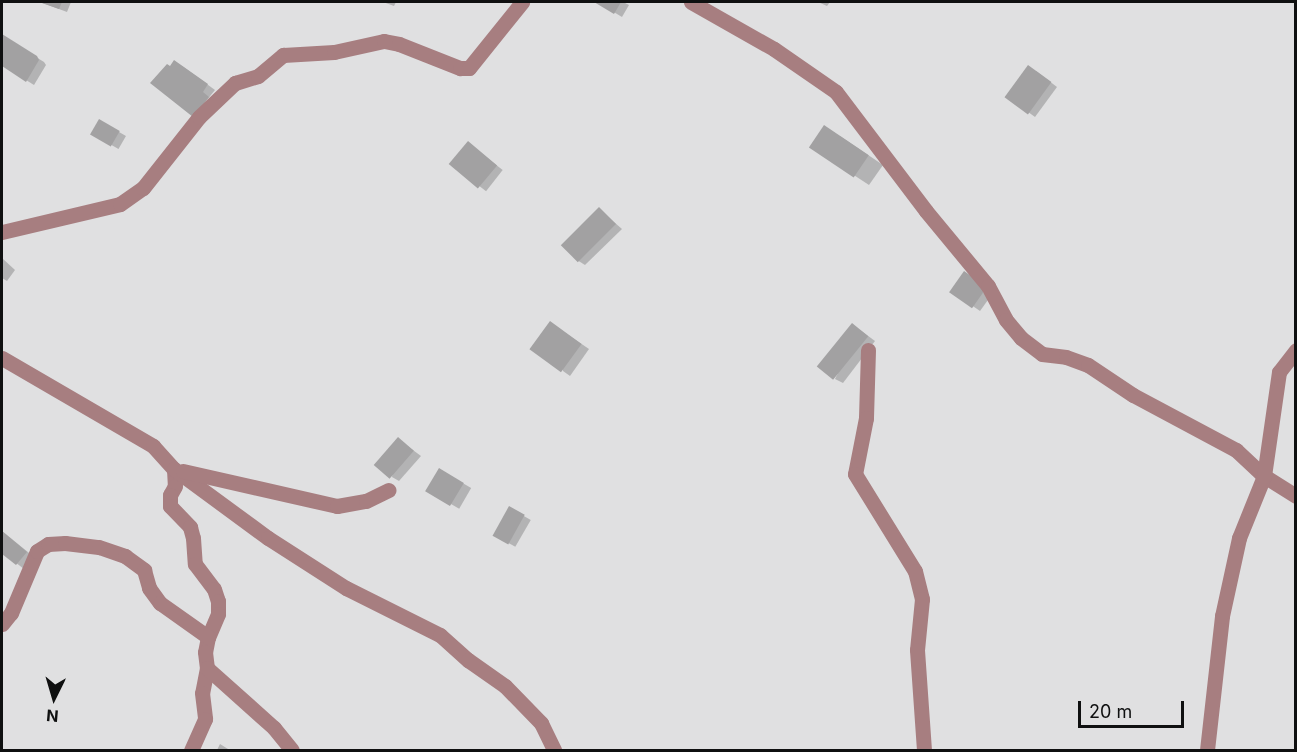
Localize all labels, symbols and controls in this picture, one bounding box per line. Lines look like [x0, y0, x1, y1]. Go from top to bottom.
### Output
north arrow [24, 668, 84, 728]
scale bar [1081, 689, 1188, 727]
text: 20 m [1089, 701, 1132, 722]
text: N [45, 705, 59, 726]

